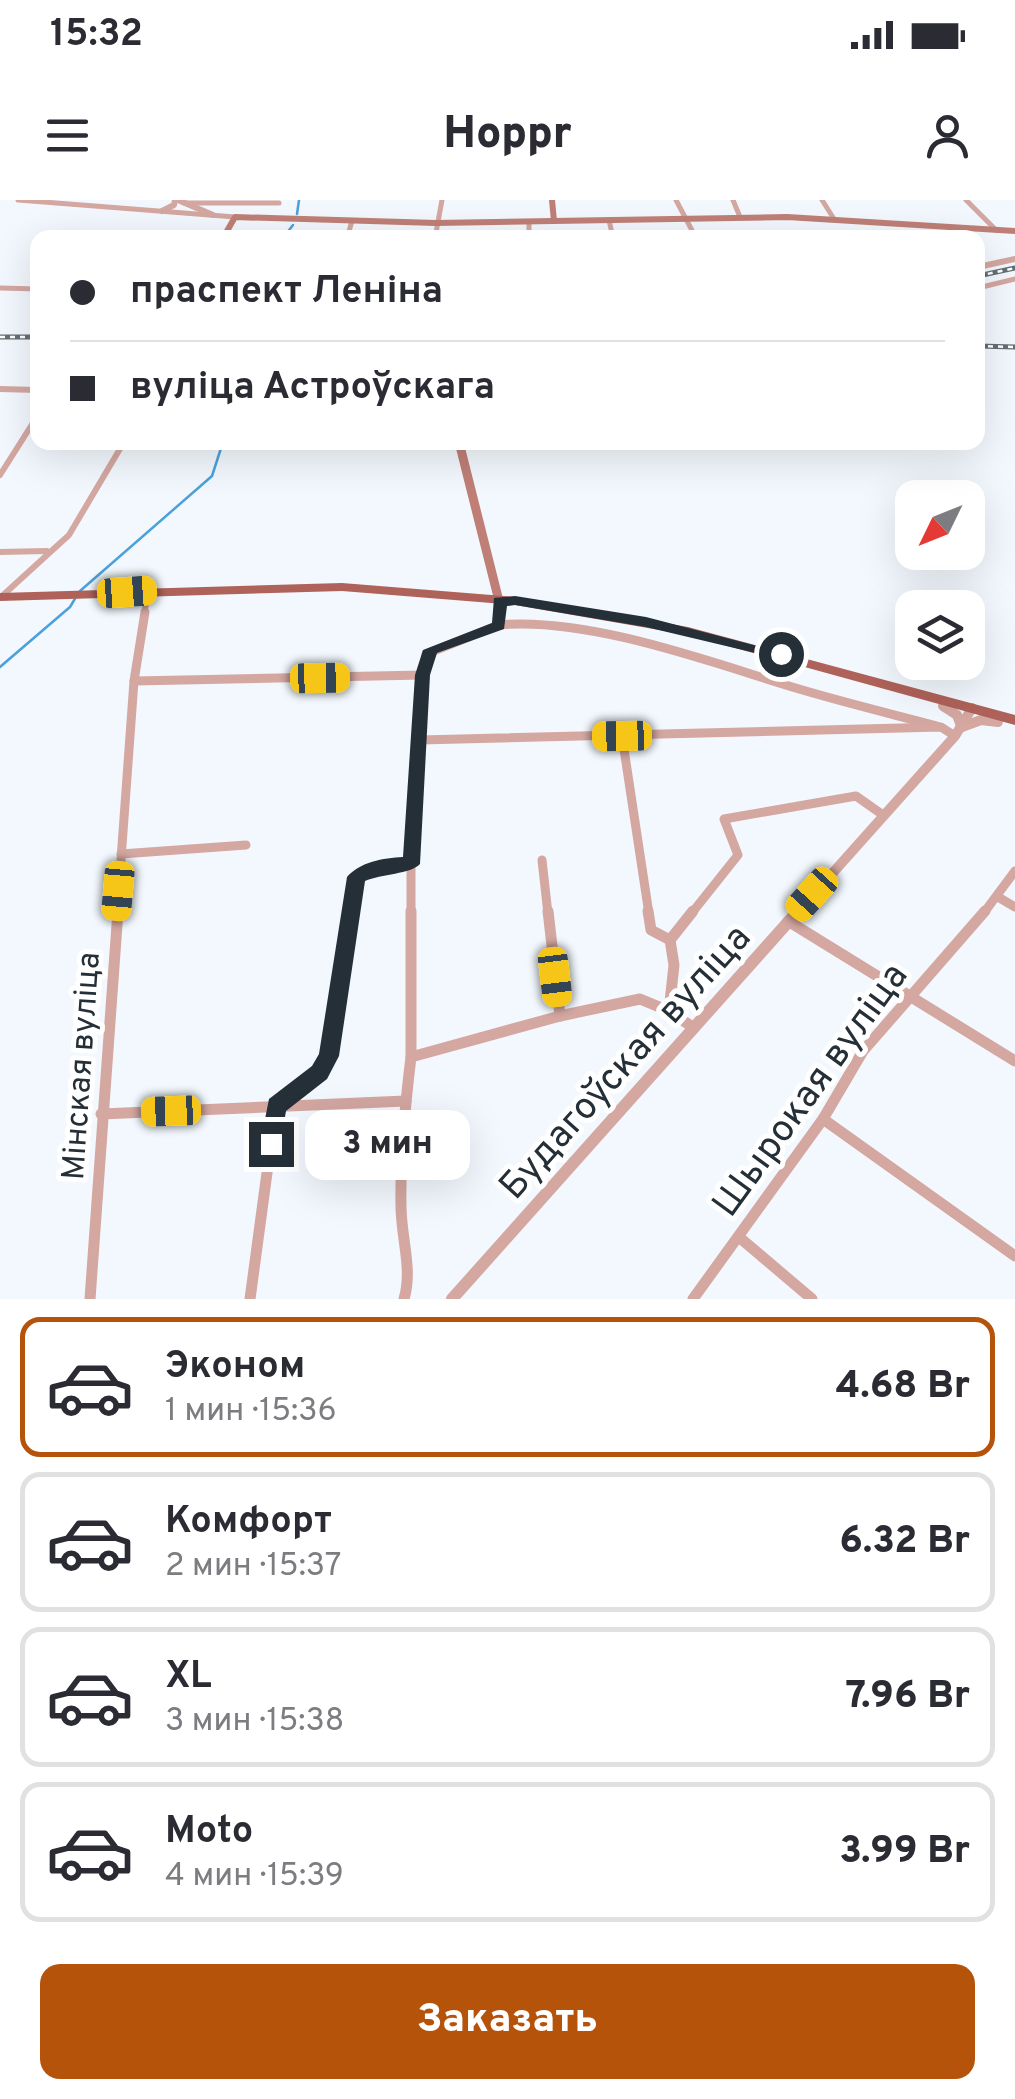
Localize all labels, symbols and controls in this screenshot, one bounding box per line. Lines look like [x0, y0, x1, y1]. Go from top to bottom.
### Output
text: 15:32 [50, 11, 143, 60]
text: Hoppr [443, 107, 572, 164]
icon: menu [40, 108, 95, 163]
icon: person [920, 108, 975, 163]
text: праспект Леніна [130, 268, 443, 317]
text: вуліца Астроўскага [130, 364, 495, 413]
north arrow [895, 480, 985, 570]
map controls [895, 480, 985, 680]
car [96, 575, 158, 609]
button: layers [895, 590, 985, 680]
route start [759, 632, 804, 677]
car [290, 662, 350, 694]
car [592, 720, 652, 752]
car [100, 860, 136, 922]
car [781, 862, 843, 926]
street label: Будагоўская вуліца [490, 915, 763, 1211]
car [536, 945, 574, 1009]
street label: Мінская вуліца [55, 951, 111, 1182]
street label: Шырокая вуліца [703, 954, 921, 1228]
car [140, 1095, 202, 1127]
callout: 3 мин [306, 1109, 471, 1179]
route end [249, 1122, 294, 1167]
text: 3 мин [342, 1125, 433, 1165]
icon: car [45, 1342, 135, 1432]
text: Эконом [165, 1343, 305, 1392]
text: 4.68 Br [836, 1363, 970, 1412]
text: 1 мин · 15:36 [165, 1392, 337, 1432]
icon: car [45, 1497, 135, 1587]
text: Комфорт [165, 1498, 332, 1547]
text: 6.32 Br [839, 1518, 970, 1567]
text: 2 мин · 15:37 [165, 1547, 342, 1587]
icon: car [45, 1652, 135, 1742]
text: XL [165, 1653, 212, 1702]
text: 7.96 Br [846, 1673, 970, 1722]
text: 3 мин · 15:38 [165, 1702, 344, 1742]
icon: car [45, 1807, 135, 1897]
text: Moto [165, 1808, 253, 1857]
text: 3.99 Br [839, 1828, 970, 1877]
text: 4 мин · 15:39 [165, 1857, 344, 1897]
button: Заказать [40, 1964, 975, 2079]

